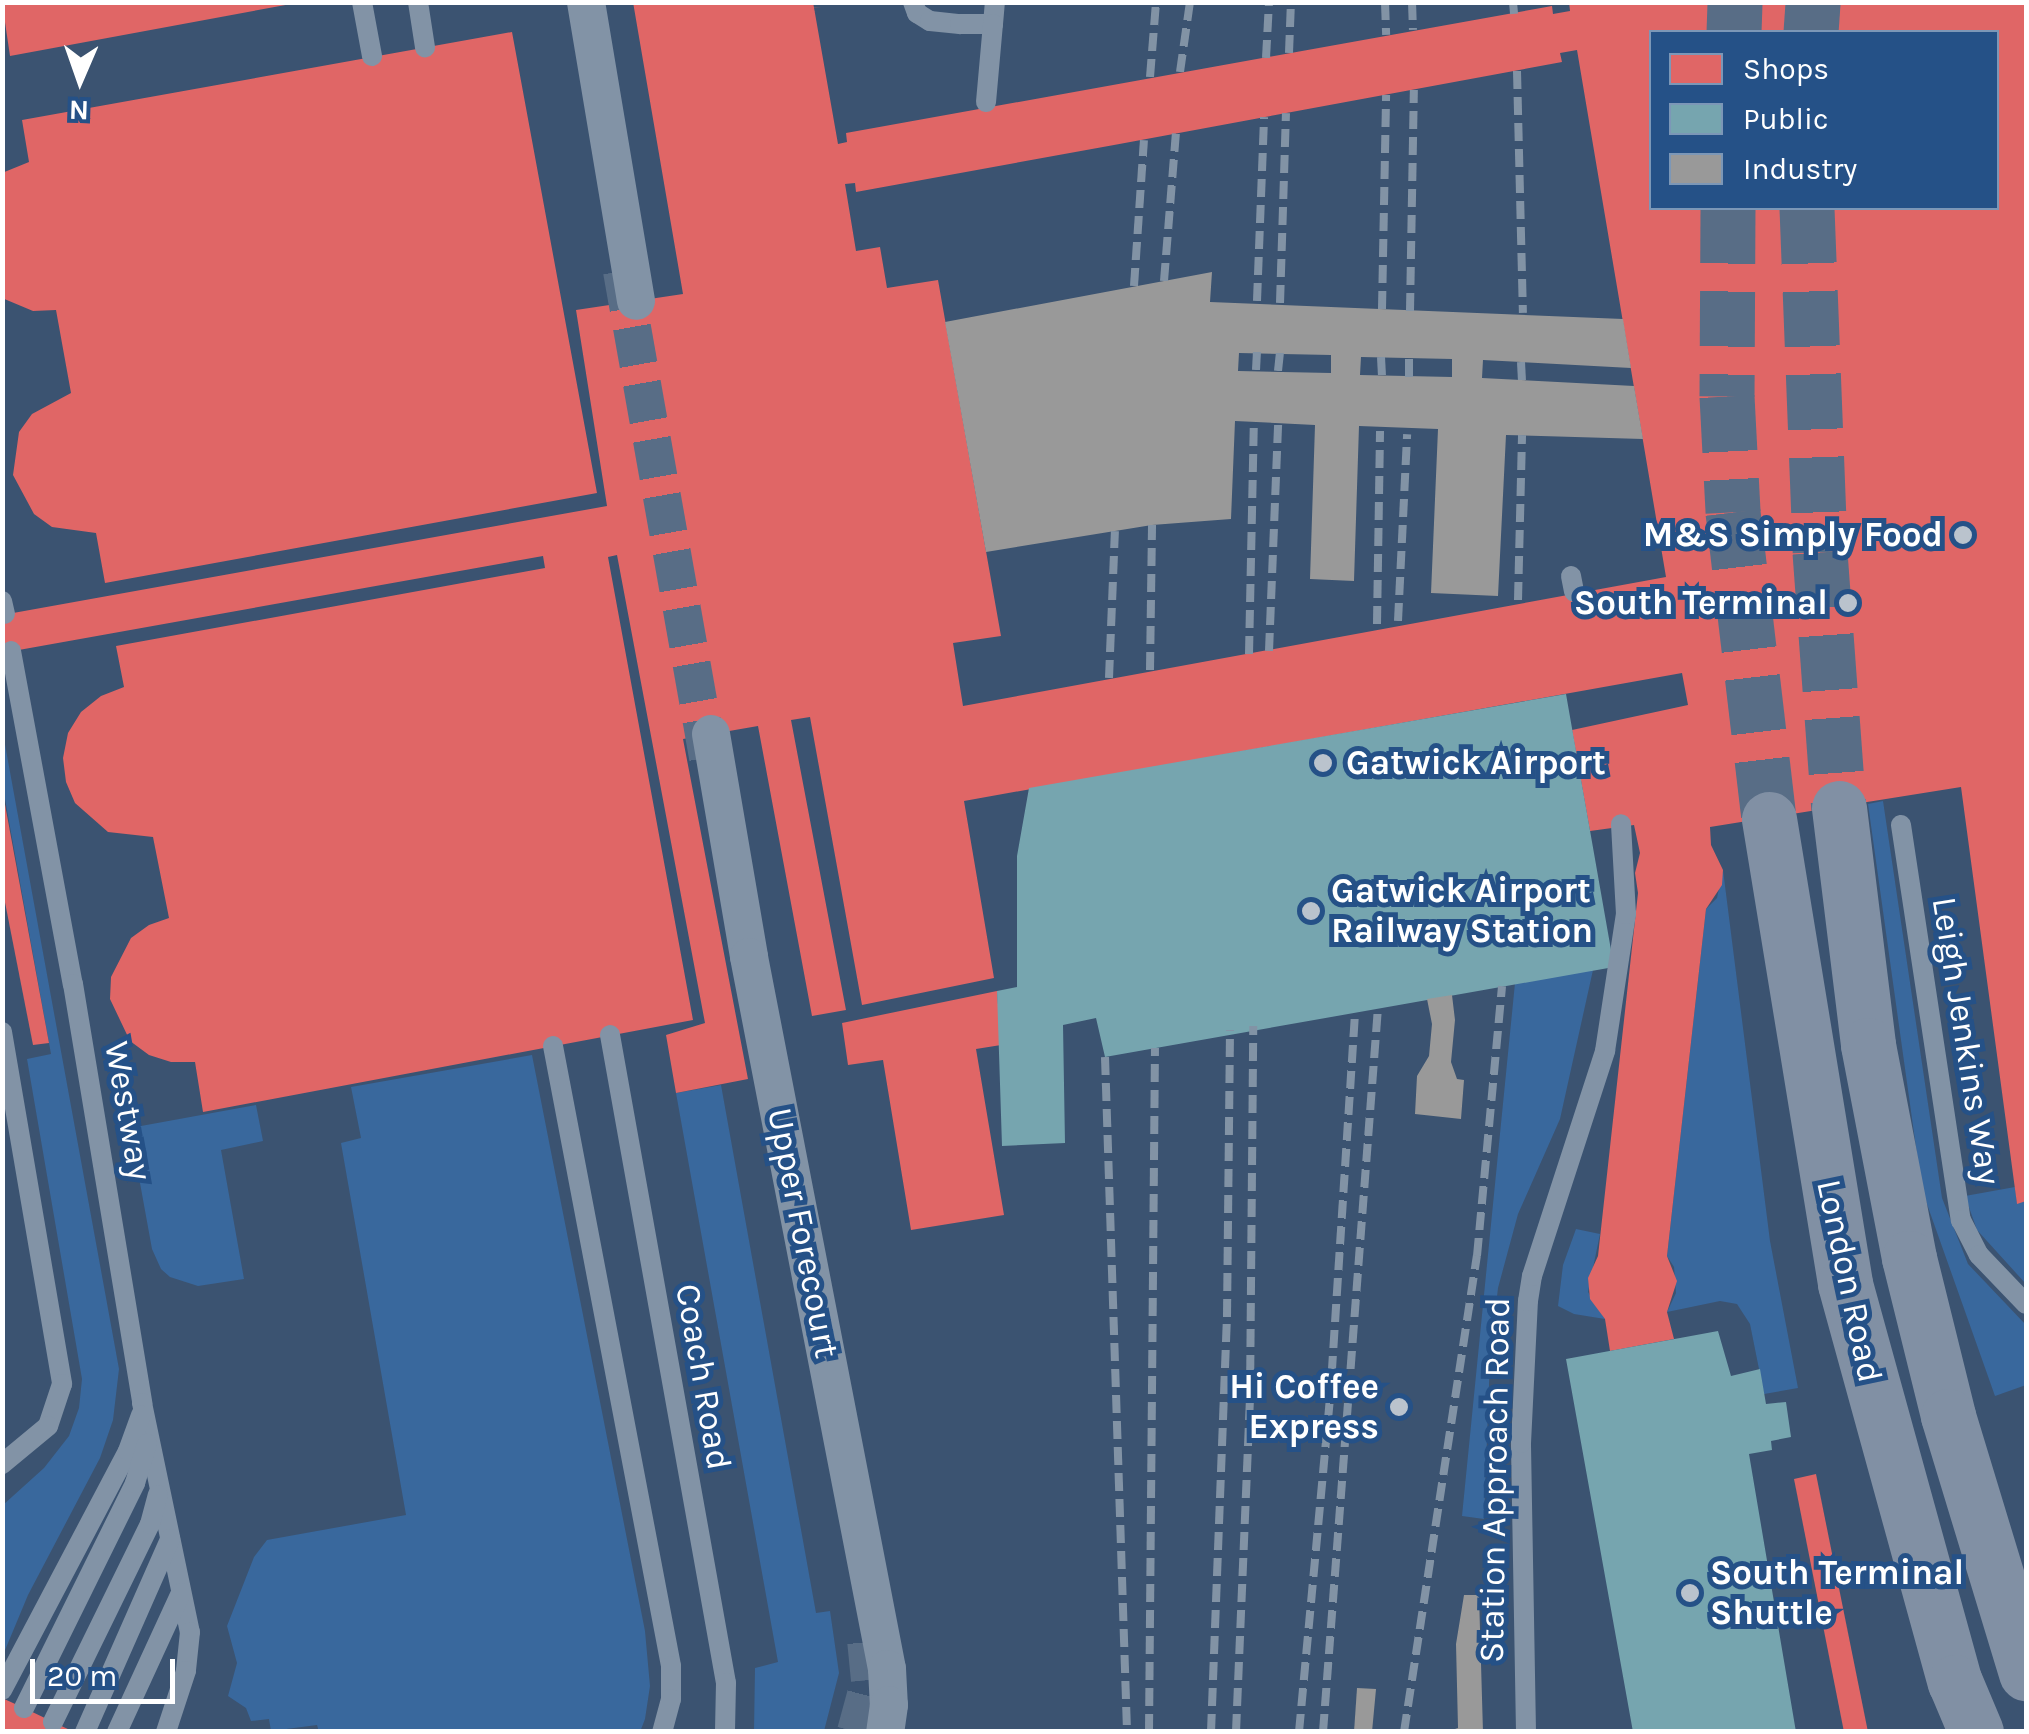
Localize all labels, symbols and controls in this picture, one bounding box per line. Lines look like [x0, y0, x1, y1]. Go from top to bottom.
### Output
north arrow [30, 30, 130, 130]
legend [1649, 30, 1999, 210]
text: Shops [1743, 51, 1829, 87]
text: N [68, 94, 90, 127]
text: Public [1743, 101, 1828, 137]
text: Industry [1743, 151, 1857, 187]
place label: M&S Simply Food [1643, 514, 1943, 556]
marker: M&S Simply Food [1952, 524, 1974, 546]
place label: South Terminal [1574, 582, 1828, 624]
marker: South Terminal [1837, 592, 1859, 614]
place label: Gatwick Airport [1346, 742, 1606, 784]
marker: Gatwick Airport [1310, 750, 1336, 776]
place label: Gatwick Airport Railway Station [1331, 870, 1593, 952]
street label: Leigh Jenkins Way [1923, 894, 2009, 1188]
marker: Gatwick Airport Railway Station [1300, 900, 1322, 922]
street label: Westway [95, 1038, 161, 1184]
street label: Upper Forecourt [758, 1104, 848, 1362]
street label: London Road [1807, 1176, 1891, 1386]
street label: Coach Road [666, 1281, 740, 1473]
street label: Station Approach Road [1471, 1297, 1519, 1663]
place label: Hi Coffee Express [1229, 1366, 1379, 1448]
marker: Hi Coffee Express [1388, 1396, 1410, 1418]
place label: South Terminal Shuttle [1710, 1552, 1964, 1634]
marker: South Terminal Shuttle [1679, 1582, 1701, 1604]
scale bar [35, 1639, 180, 1701]
text: 20 m [47, 1658, 117, 1694]

